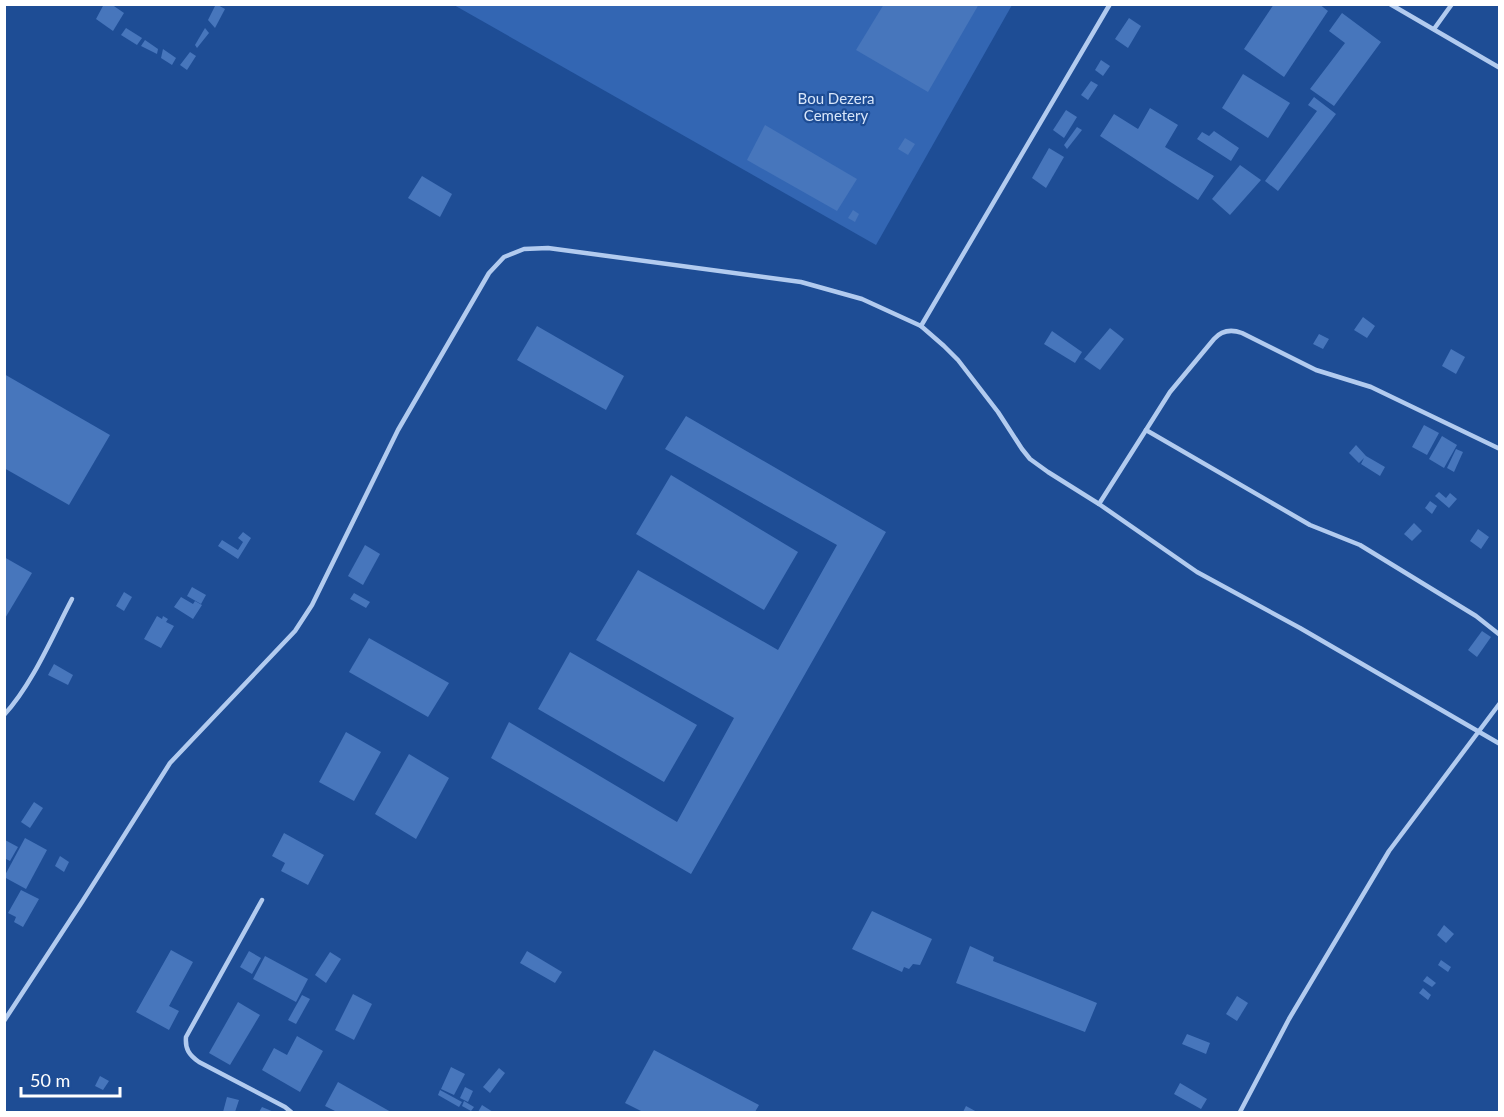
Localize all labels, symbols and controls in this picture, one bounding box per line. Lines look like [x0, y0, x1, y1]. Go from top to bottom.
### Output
park label: Bou Dezera Cemetery [798, 89, 874, 124]
scale bar [21, 1060, 120, 1098]
text: 50 m [30, 1069, 70, 1091]

